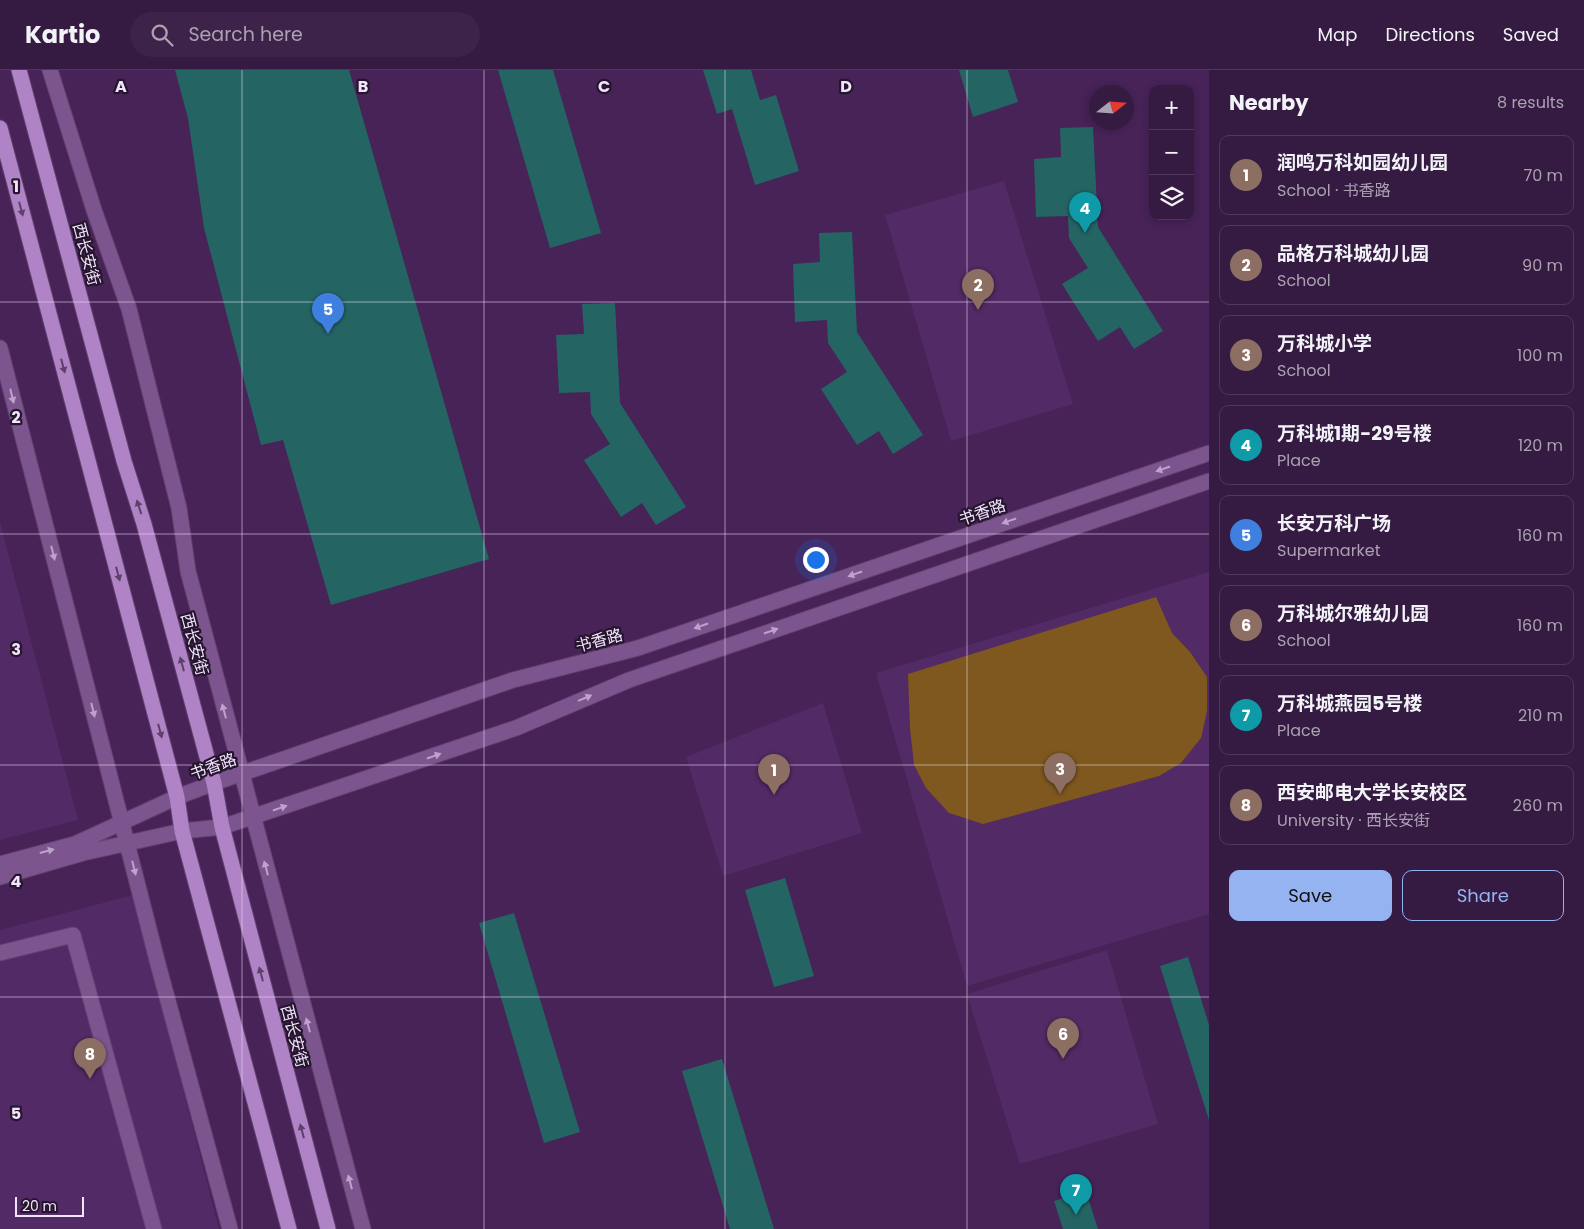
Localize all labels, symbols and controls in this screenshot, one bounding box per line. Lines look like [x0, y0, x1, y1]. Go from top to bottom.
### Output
search box [130, 12, 480, 57]
text: Kartio [25, 18, 100, 51]
icon: search [148, 21, 176, 49]
text: Search here [188, 21, 303, 48]
text: Map [1318, 22, 1357, 47]
text: Directions [1385, 22, 1475, 47]
text: Saved [1503, 22, 1559, 47]
text: A [115, 75, 127, 98]
text: B [358, 75, 368, 98]
text: C [598, 75, 610, 98]
text: D [840, 75, 852, 98]
north arrow [1089, 85, 1134, 130]
map controls [1149, 85, 1194, 220]
button: + [1149, 85, 1194, 130]
text: Nearby [1229, 88, 1309, 117]
text: 8 results [1497, 91, 1564, 114]
button: − [1149, 130, 1194, 175]
text: 润鸣万科如园幼儿园 [1277, 149, 1448, 176]
text: 1 [1243, 164, 1249, 187]
text: 70 m [1523, 164, 1563, 187]
text: 1 [13, 175, 19, 198]
button: layers [1149, 175, 1194, 220]
text: School · 书香路 [1277, 179, 1391, 202]
pin: 4 [1069, 192, 1101, 233]
one-way arrow [18, 201, 26, 216]
street label: 西长安街 [67, 220, 106, 288]
text: 品格万科城幼儿园 [1277, 240, 1429, 267]
text: 2 [1241, 254, 1251, 277]
text: 90 m [1522, 254, 1563, 277]
pin: 2 [962, 269, 994, 310]
text: School [1277, 269, 1331, 292]
pin: 5 [312, 293, 344, 334]
text: 万科城小学 [1277, 330, 1372, 357]
text: 3 [1241, 344, 1251, 367]
text: 100 m [1517, 344, 1563, 367]
one-way arrow [59, 358, 67, 373]
text: School [1277, 359, 1331, 382]
one-way arrow [8, 388, 16, 403]
text: 2 [11, 406, 21, 429]
text: 万科城1期-29号楼 [1277, 420, 1432, 447]
text: 4 [1241, 434, 1251, 457]
text: 120 m [1518, 434, 1563, 457]
text: Place [1277, 449, 1321, 472]
one-way arrow [1155, 465, 1170, 473]
street label: 书香路 [956, 494, 1009, 531]
one-way arrow [134, 500, 142, 515]
text: 长安万科广场 [1277, 510, 1391, 537]
one-way arrow [1001, 518, 1016, 526]
text: 5 [1241, 524, 1251, 547]
text: 160 m [1517, 524, 1563, 547]
text: Supermarket [1277, 539, 1381, 562]
one-way arrow [49, 546, 57, 561]
your location [803, 547, 829, 573]
one-way arrow [114, 566, 122, 581]
one-way arrow [847, 570, 862, 578]
text: 万科城尔雅幼儿园 [1277, 600, 1429, 627]
street label: 西长安街 [175, 610, 214, 678]
text: 6 [1241, 614, 1251, 637]
text: 160 m [1517, 614, 1563, 637]
street label: 书香路 [573, 623, 625, 658]
one-way arrow [694, 623, 709, 630]
one-way arrow [764, 627, 779, 635]
text: School [1277, 629, 1331, 652]
text: 3 [11, 638, 21, 661]
one-way arrow [178, 656, 186, 671]
text: 万科城燕园5号楼 [1277, 690, 1422, 717]
one-way arrow [578, 694, 592, 702]
one-way arrow [89, 703, 97, 718]
one-way arrow [220, 703, 228, 718]
text: 7 [1242, 704, 1250, 727]
text: 210 m [1518, 704, 1563, 727]
text: Place [1277, 719, 1321, 742]
one-way arrow [156, 723, 164, 738]
street label: 书香路 [187, 747, 240, 785]
one-way arrow [426, 752, 441, 759]
pin: 3 [1044, 753, 1076, 794]
pin: 1 [758, 754, 790, 795]
text: 西安邮电大学长安校区 [1277, 779, 1467, 806]
text: 8 [1241, 794, 1251, 817]
text: 260 m [1513, 794, 1563, 817]
one-way arrow [272, 803, 287, 811]
text: University · 西长安街 [1277, 809, 1430, 832]
one-way arrow [40, 847, 55, 855]
one-way arrow [130, 860, 138, 875]
one-way arrow [262, 860, 270, 875]
text: 4 [11, 870, 22, 893]
button: Save [1229, 870, 1392, 921]
button: Share [1402, 870, 1564, 921]
one-way arrow [257, 966, 265, 981]
street label: 西长安街 [275, 1002, 314, 1070]
one-way arrow [304, 1017, 312, 1032]
pin: 6 [1047, 1018, 1079, 1059]
pin: 8 [74, 1038, 106, 1079]
text: 5 [11, 1102, 21, 1125]
one-way arrow [298, 1124, 306, 1139]
one-way arrow [346, 1174, 354, 1189]
pin: 7 [1060, 1174, 1092, 1215]
scale bar [15, 1194, 84, 1217]
text: 20 m [22, 1196, 57, 1216]

